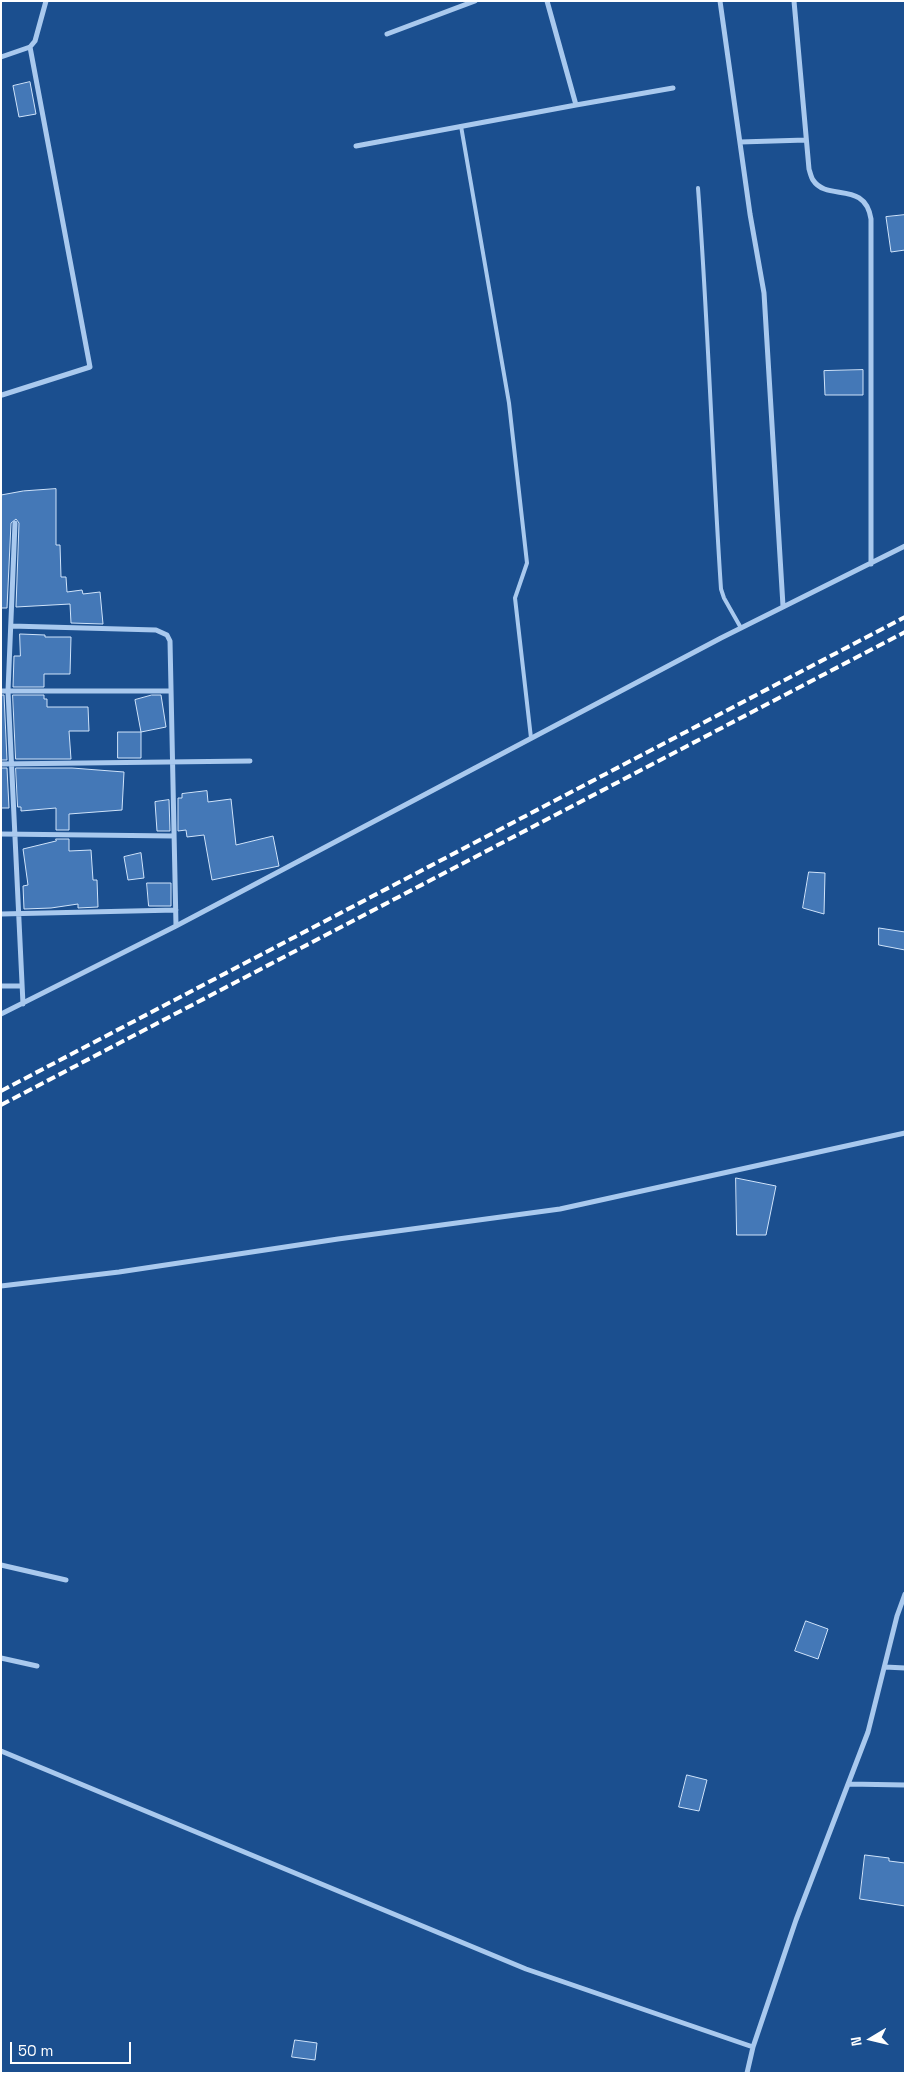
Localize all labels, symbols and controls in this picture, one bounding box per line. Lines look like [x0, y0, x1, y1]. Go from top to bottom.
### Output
north arrow [846, 2014, 896, 2064]
scale bar [12, 2032, 134, 2064]
text: N [847, 2035, 866, 2047]
text: 50 m [18, 2041, 53, 2060]

